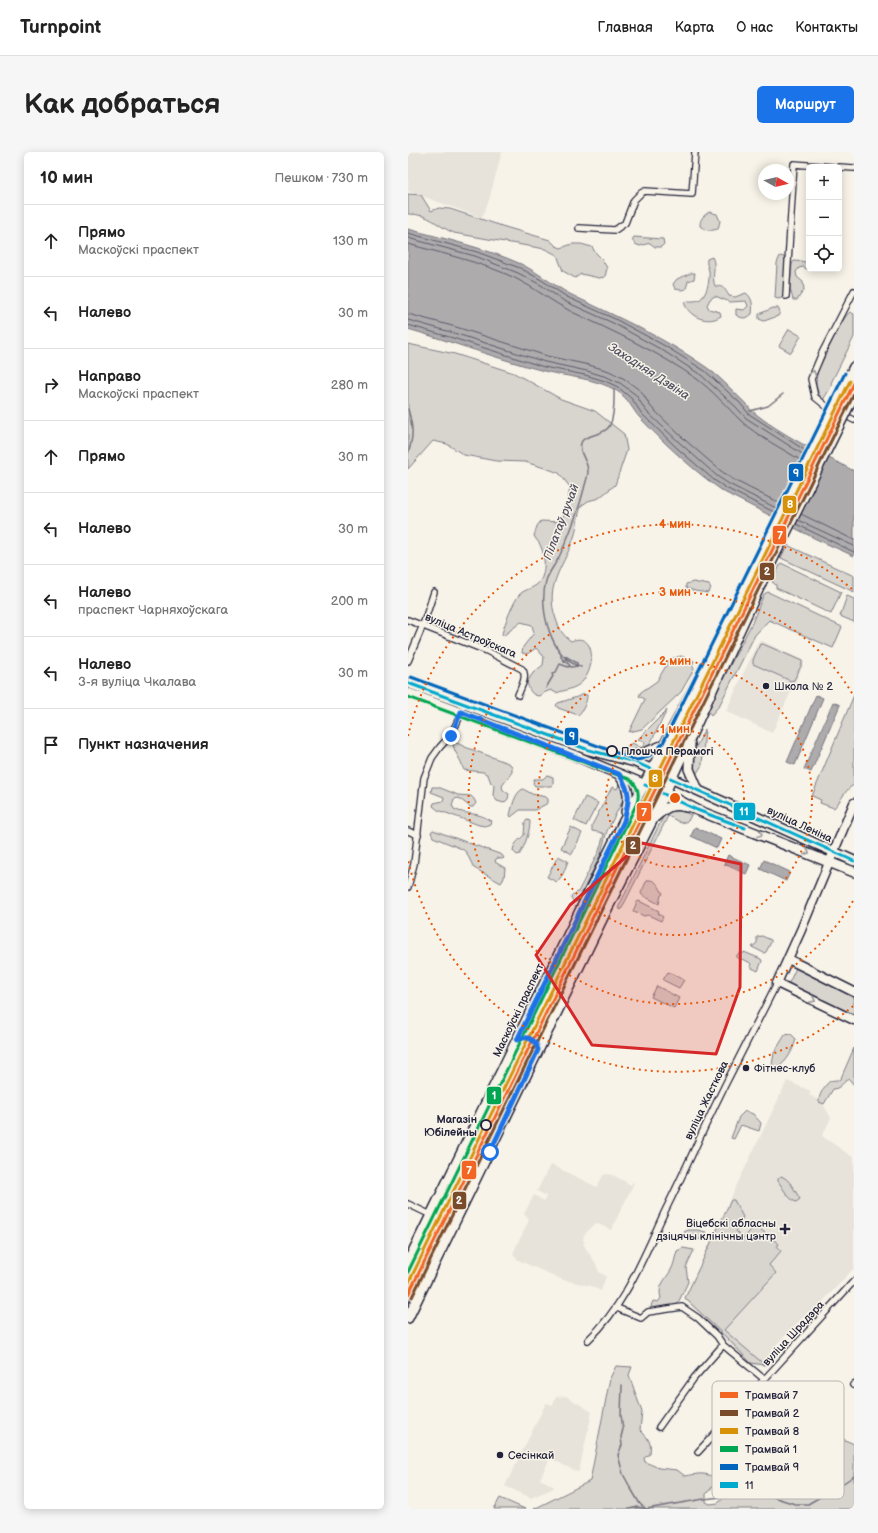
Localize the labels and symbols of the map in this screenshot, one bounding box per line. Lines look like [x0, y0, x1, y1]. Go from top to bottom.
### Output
north arrow [758, 164, 794, 200]
water label: Заходняя Дзвіна [605, 340, 692, 403]
one-way arrow [809, 370, 817, 377]
line badge: 9 [788, 463, 804, 482]
text: 9 [793, 467, 799, 480]
water label: Пілатаў ручай [540, 482, 583, 562]
line badge: 8 [782, 495, 797, 514]
text: 8 [787, 498, 794, 511]
text: 4 мин [659, 517, 691, 532]
line badge: 7 [772, 525, 787, 545]
text: 7 [777, 529, 783, 542]
line badge: 2 [759, 562, 775, 581]
text: 2 [764, 565, 771, 578]
text: 3 мин [659, 585, 691, 600]
street label: вуліца Астроўскага [423, 610, 519, 661]
text: 2 мин [659, 654, 691, 669]
place label: Школа № 2 [774, 680, 833, 693]
marker: Школа № 2 [761, 681, 771, 691]
text: 1 мин [660, 722, 690, 737]
route end [442, 727, 460, 745]
line badge: 9 [564, 727, 579, 746]
text: 9 [569, 730, 575, 743]
marker: Плошча Перамогі [606, 745, 618, 757]
place label: Плошча Перамогі [621, 745, 714, 758]
line badge: 8 [648, 769, 663, 788]
text: 8 [652, 772, 659, 785]
centre of rings [668, 791, 682, 805]
line badge: 7 [636, 802, 652, 822]
line badge: 11 [733, 802, 756, 821]
street label: вуліца Леніна [765, 804, 835, 845]
text: 11 [739, 805, 749, 818]
text: 7 [641, 806, 647, 819]
one-way arrow [756, 829, 763, 837]
line badge: 2 [625, 836, 641, 855]
text: 2 [630, 839, 637, 852]
one-way arrow [803, 848, 810, 856]
street label: Маскоўскі праспект [490, 961, 547, 1059]
one-way arrow [808, 995, 816, 1003]
street label: вуліца Жасткова [682, 1058, 731, 1142]
place label: Фітнес-клуб [754, 1062, 815, 1075]
marker: Фітнес-клуб [741, 1063, 751, 1073]
line badge: 1 [486, 1086, 502, 1105]
text: 1 [492, 1089, 496, 1102]
place label: Магазін Юбілейны [424, 1113, 477, 1139]
marker: Магазін Юбілейны [480, 1119, 492, 1131]
route start [481, 1143, 499, 1161]
line badge: 7 [461, 1160, 477, 1180]
text: 7 [466, 1164, 472, 1177]
line badge: 2 [452, 1191, 467, 1210]
text: 2 [456, 1194, 463, 1207]
place label: Віцебскі абласны дзіцячы клінічны цэнтр [656, 1217, 777, 1243]
marker: Віцебскі абласны дзіцячы клінічны цэнтр [779, 1223, 791, 1235]
street label: вуліца Шрадэра [760, 1298, 827, 1369]
legend [712, 1381, 844, 1499]
text: Трамвай 7 [745, 1389, 799, 1402]
text: Трамвай 2 [745, 1407, 800, 1420]
text: Трамвай 8 [745, 1425, 799, 1438]
text: Трамвай 1 [745, 1443, 797, 1456]
place label: Сесінкай [508, 1449, 554, 1462]
marker: Сесінкай [495, 1450, 505, 1460]
text: Трамвай 9 [745, 1461, 799, 1474]
text: 11 [745, 1479, 754, 1492]

